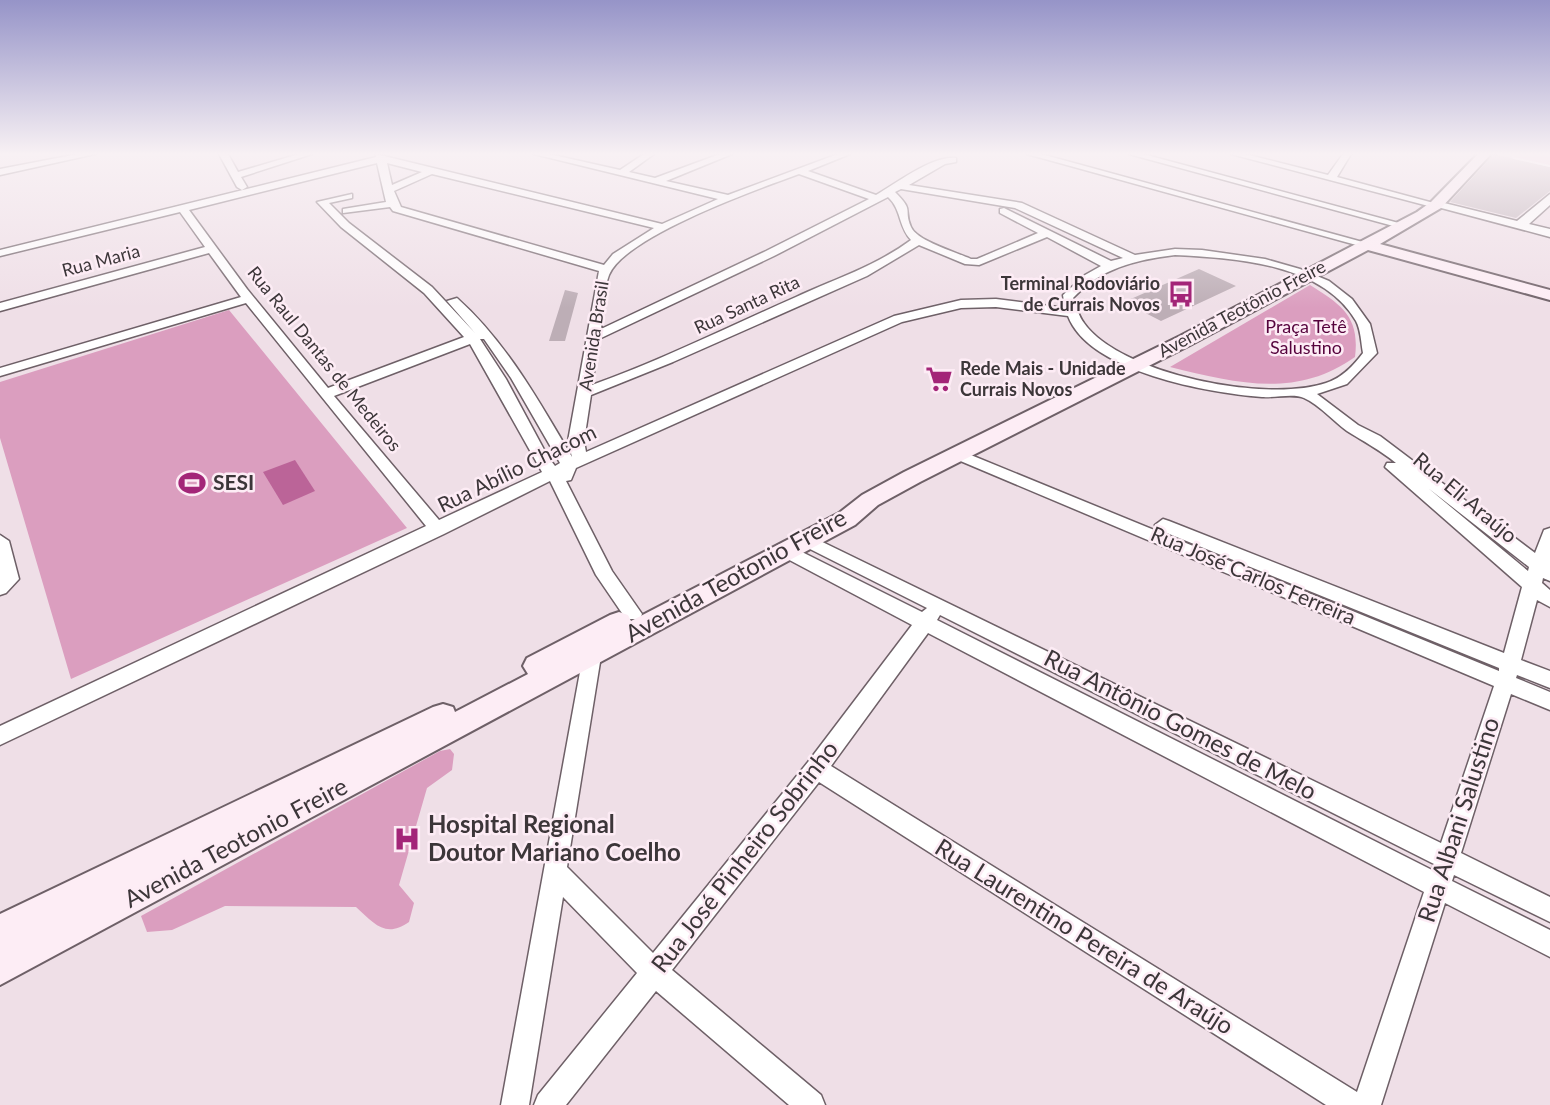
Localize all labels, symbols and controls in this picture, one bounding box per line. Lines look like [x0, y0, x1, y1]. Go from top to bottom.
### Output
street label: Rua Maria [59, 239, 142, 281]
street label: Avenida Teotônio Freire [1154, 255, 1329, 362]
street label: Rua Raul Dantas de Medeiros [243, 261, 406, 456]
street label: Rua Santa Rita [690, 270, 803, 338]
place label: Terminal Rodoviário de Currais Novos [1001, 272, 1160, 315]
street label: Avenida Brasil [573, 279, 613, 392]
bus stop icon: Terminal Rodoviário de Currais Novos [1166, 279, 1196, 309]
park label: Praça Tetê Salustino [1265, 315, 1347, 358]
place label: Rede Mais - Unidade Currais Novos [960, 357, 1126, 400]
supermarket icon: Rede Mais - Unidade Currais Novos [924, 364, 954, 394]
street label: Rua Abílio Chacom [433, 418, 600, 517]
street label: Rua Eli Araújo [1409, 446, 1523, 548]
sports icon: SESI [177, 468, 207, 498]
place label: SESI [213, 469, 254, 494]
street label: Avenida Teotonio Freire [620, 502, 851, 648]
street label: Rua José Carlos Ferreira [1147, 520, 1360, 629]
street label: Rua Antônio Gomes de Melo [1040, 642, 1322, 805]
street label: Rua Albani Salustino [1411, 713, 1504, 926]
street label: Rua José Pinheiro Sobrinho [644, 734, 843, 978]
street label: Avenida Teotonio Freire [119, 771, 352, 913]
place label: Hospital Regional Doutor Mariano Coelho [428, 809, 681, 866]
hospital icon: Hospital Regional Doutor Mariano Coelho [392, 824, 422, 854]
street label: Rua Laurentino Pereira de Araújo [930, 832, 1239, 1040]

